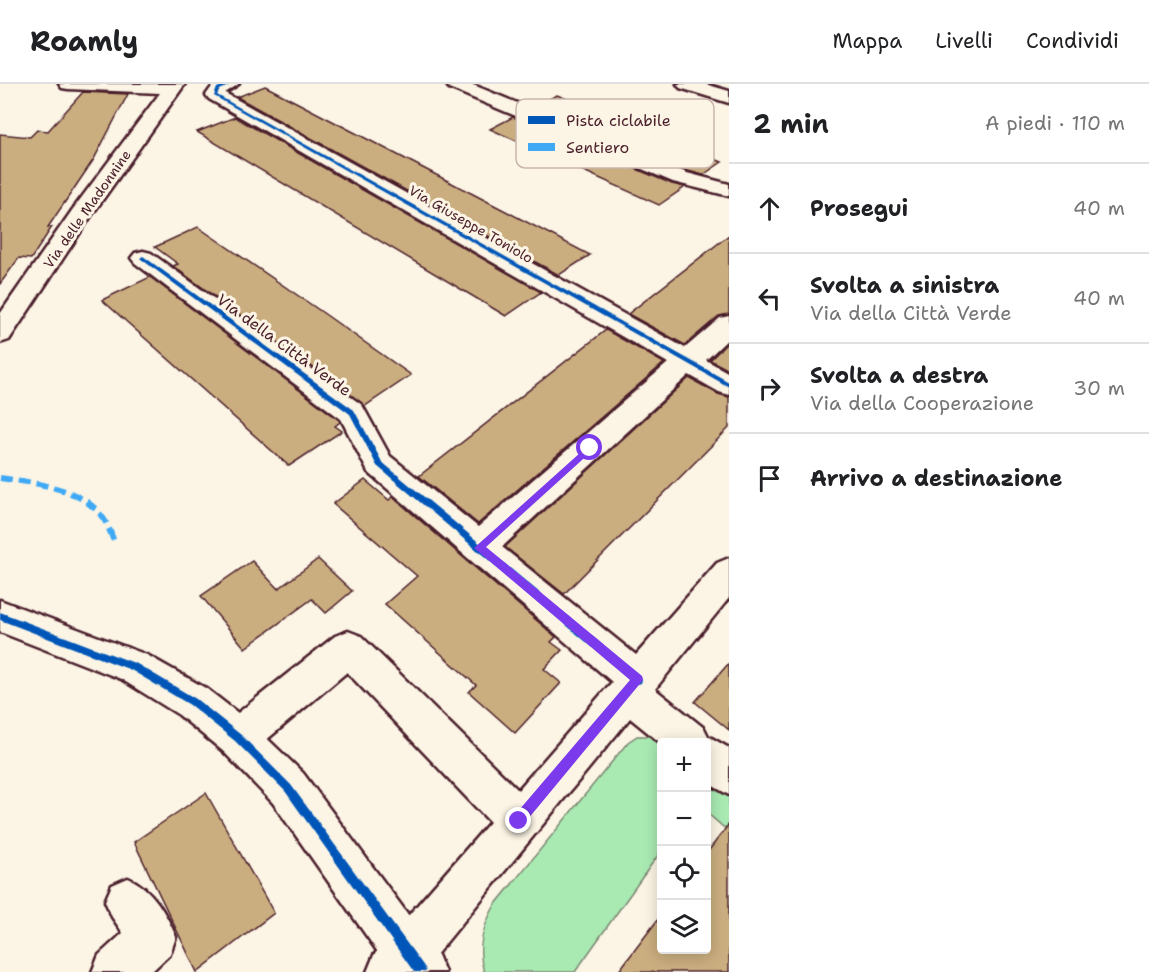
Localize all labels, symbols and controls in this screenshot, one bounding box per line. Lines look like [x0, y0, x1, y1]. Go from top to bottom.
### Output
text: Roamly [30, 22, 138, 60]
text: Mappa [832, 27, 902, 55]
text: Livelli [935, 27, 993, 55]
text: Condividi [1026, 27, 1119, 55]
legend [516, 99, 714, 168]
text: 2 min [753, 106, 829, 141]
text: Pista ciclabile [566, 110, 671, 131]
text: A piedi · 110 m [985, 110, 1125, 136]
text: Sentiero [566, 137, 629, 158]
street label: Via delle Madonnine [39, 146, 135, 272]
street label: Via Giuseppe Toniolo [406, 181, 536, 267]
icon: ahead [753, 192, 786, 225]
text: Prosegui [810, 194, 908, 223]
text: 40 m [1073, 195, 1125, 221]
text: Svolta a sinistra [810, 271, 999, 300]
icon: left [753, 282, 786, 315]
text: 40 m [1073, 285, 1125, 311]
street label: Via della Città Verde [213, 289, 355, 401]
text: Via della Città Verde [810, 300, 1012, 326]
text: Svolta a destra [810, 361, 988, 390]
icon: right [753, 372, 786, 405]
text: 30 m [1073, 375, 1125, 401]
text: Via della Cooperazione [810, 390, 1034, 416]
route start [576, 434, 602, 460]
icon: arrive [753, 462, 786, 495]
text: Arrivo a destinazione [810, 464, 1062, 493]
map controls [657, 738, 711, 954]
button: + [657, 738, 711, 792]
button: − [657, 792, 711, 846]
route end [505, 807, 531, 833]
button: locate [657, 846, 711, 900]
button: layers [657, 900, 711, 954]

